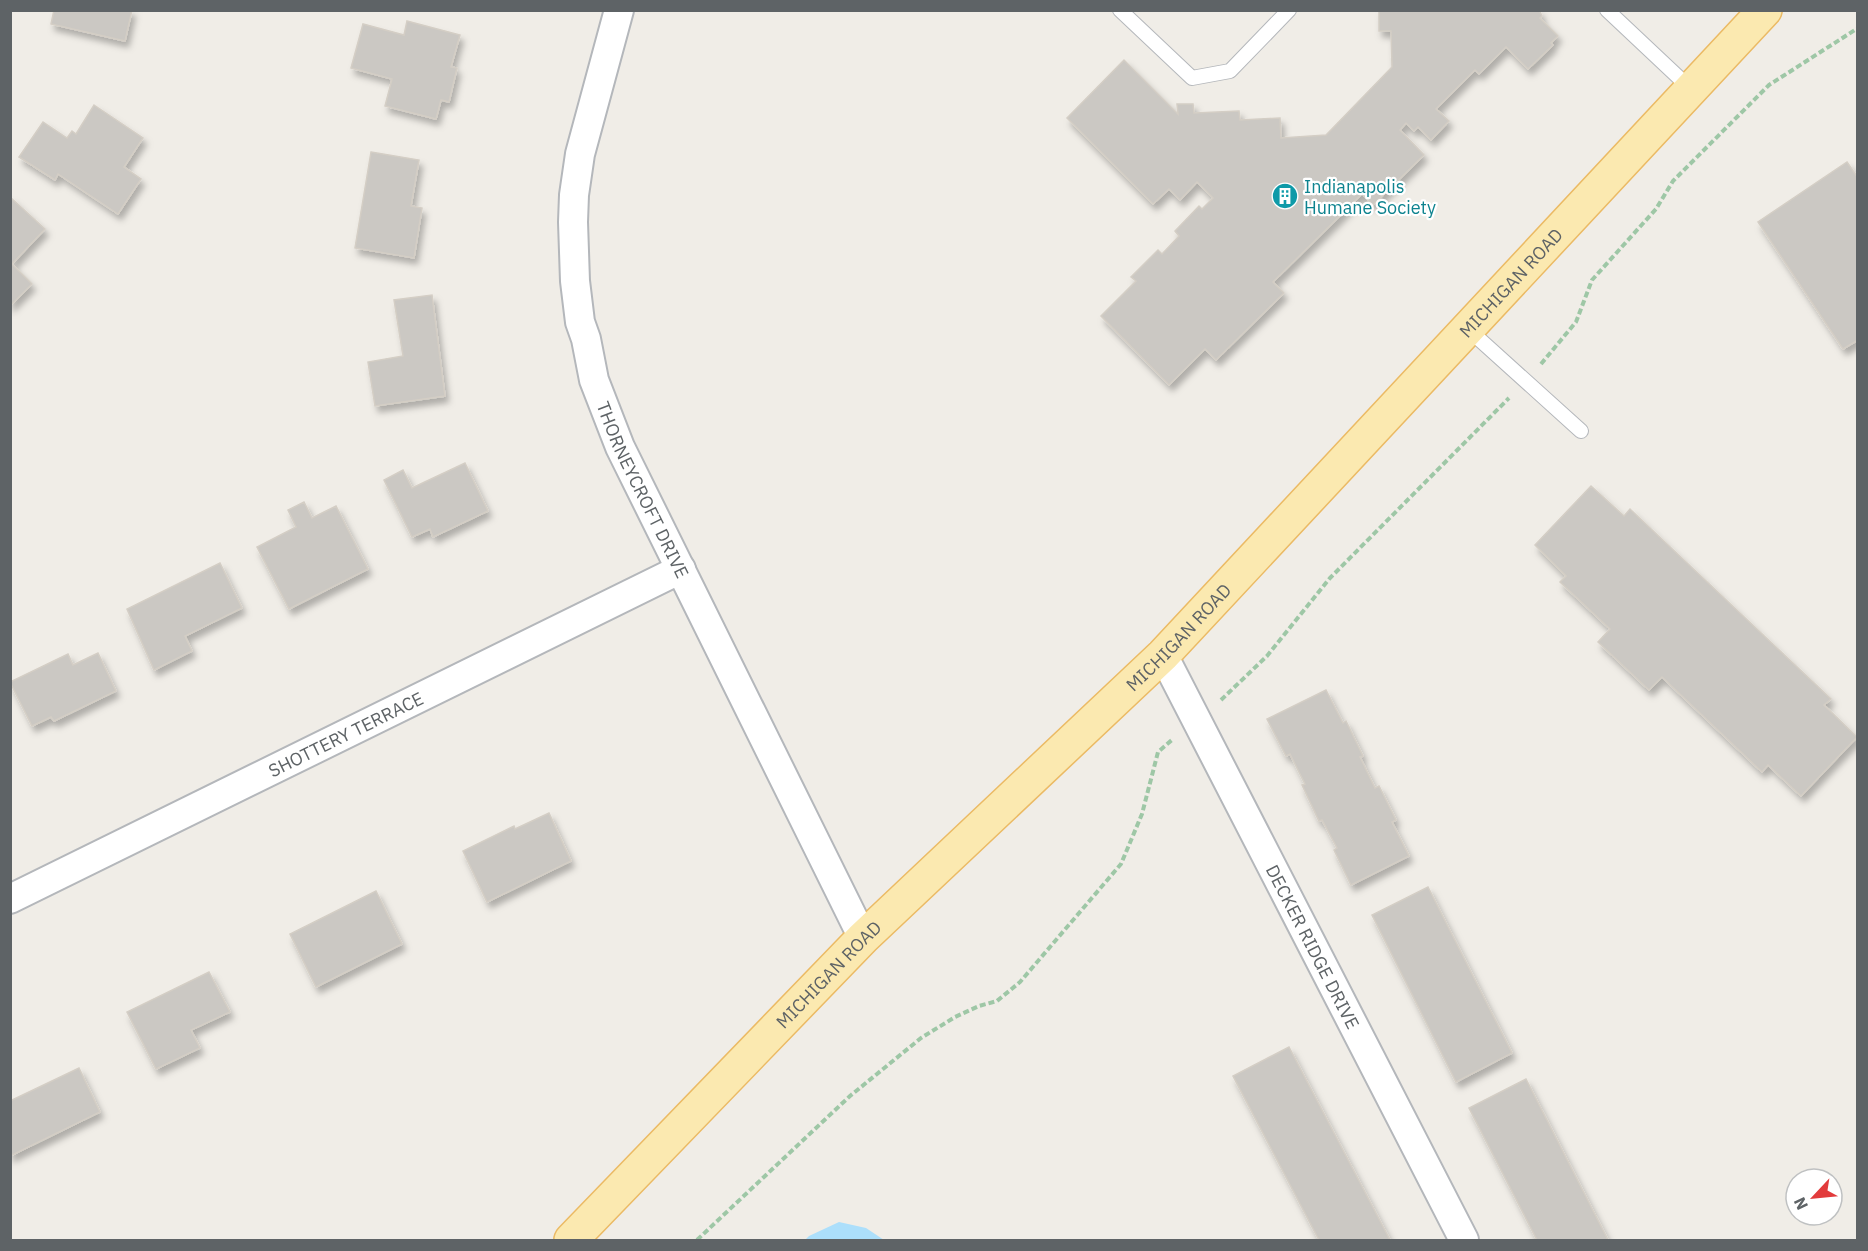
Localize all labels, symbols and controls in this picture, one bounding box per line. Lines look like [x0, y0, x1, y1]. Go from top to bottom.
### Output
place label: Indianapolis Humane Society [1304, 175, 1436, 219]
building icon: Indianapolis Humane Society [1270, 181, 1300, 211]
street label: MICHIGAN ROAD [1454, 223, 1567, 342]
street label: THORNEYCROFT DRIVE [592, 398, 694, 582]
street label: MICHIGAN ROAD [1121, 578, 1236, 696]
street label: SHOTTERY TERRACE [264, 686, 427, 782]
street label: DECKER RIDGE DRIVE [1261, 861, 1365, 1033]
street label: MICHIGAN ROAD [771, 915, 886, 1033]
north arrow [1784, 1167, 1844, 1227]
text: N [1789, 1194, 1812, 1213]

